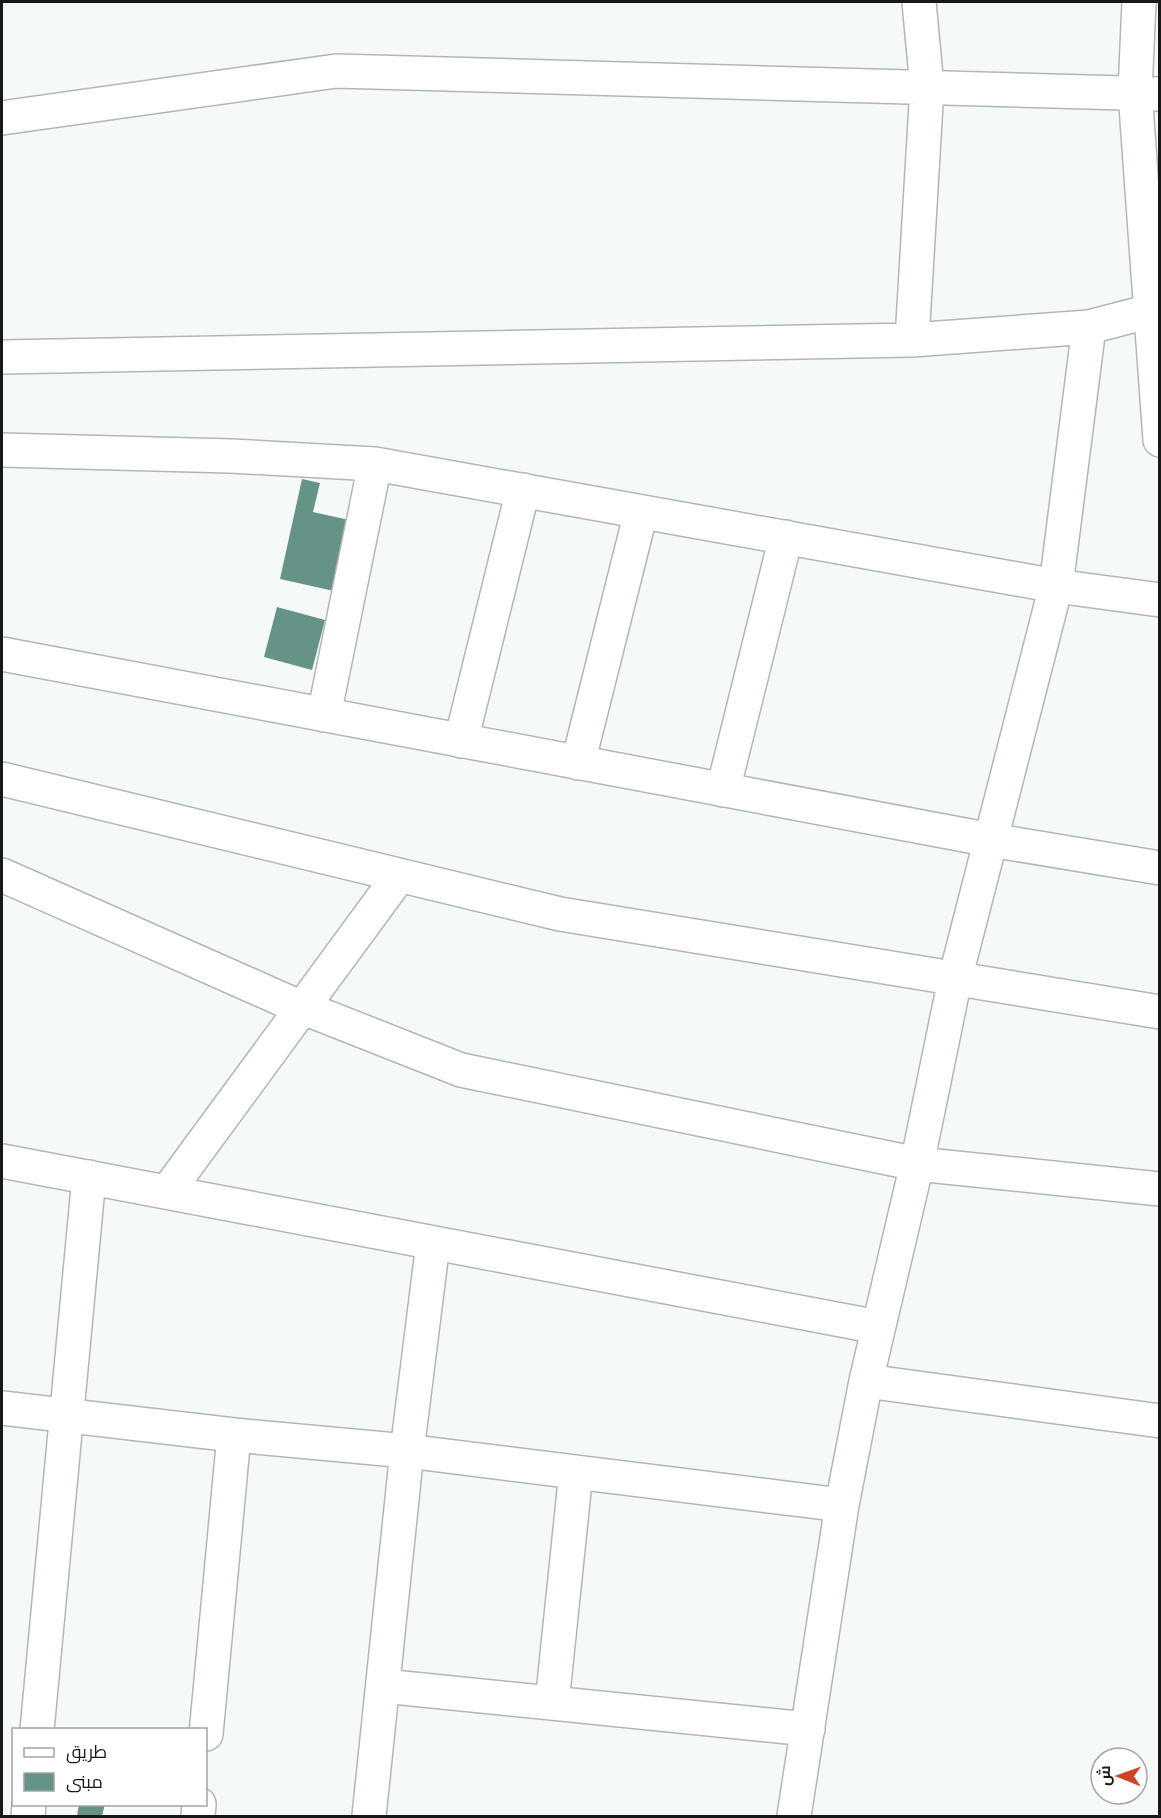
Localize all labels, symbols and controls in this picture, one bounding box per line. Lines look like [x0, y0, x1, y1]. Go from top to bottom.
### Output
legend [12, 1728, 207, 1806]
text: طريق [66, 1740, 107, 1764]
north arrow [1089, 1746, 1149, 1806]
text: ش [1094, 1765, 1114, 1786]
text: مبنى [66, 1770, 103, 1793]

